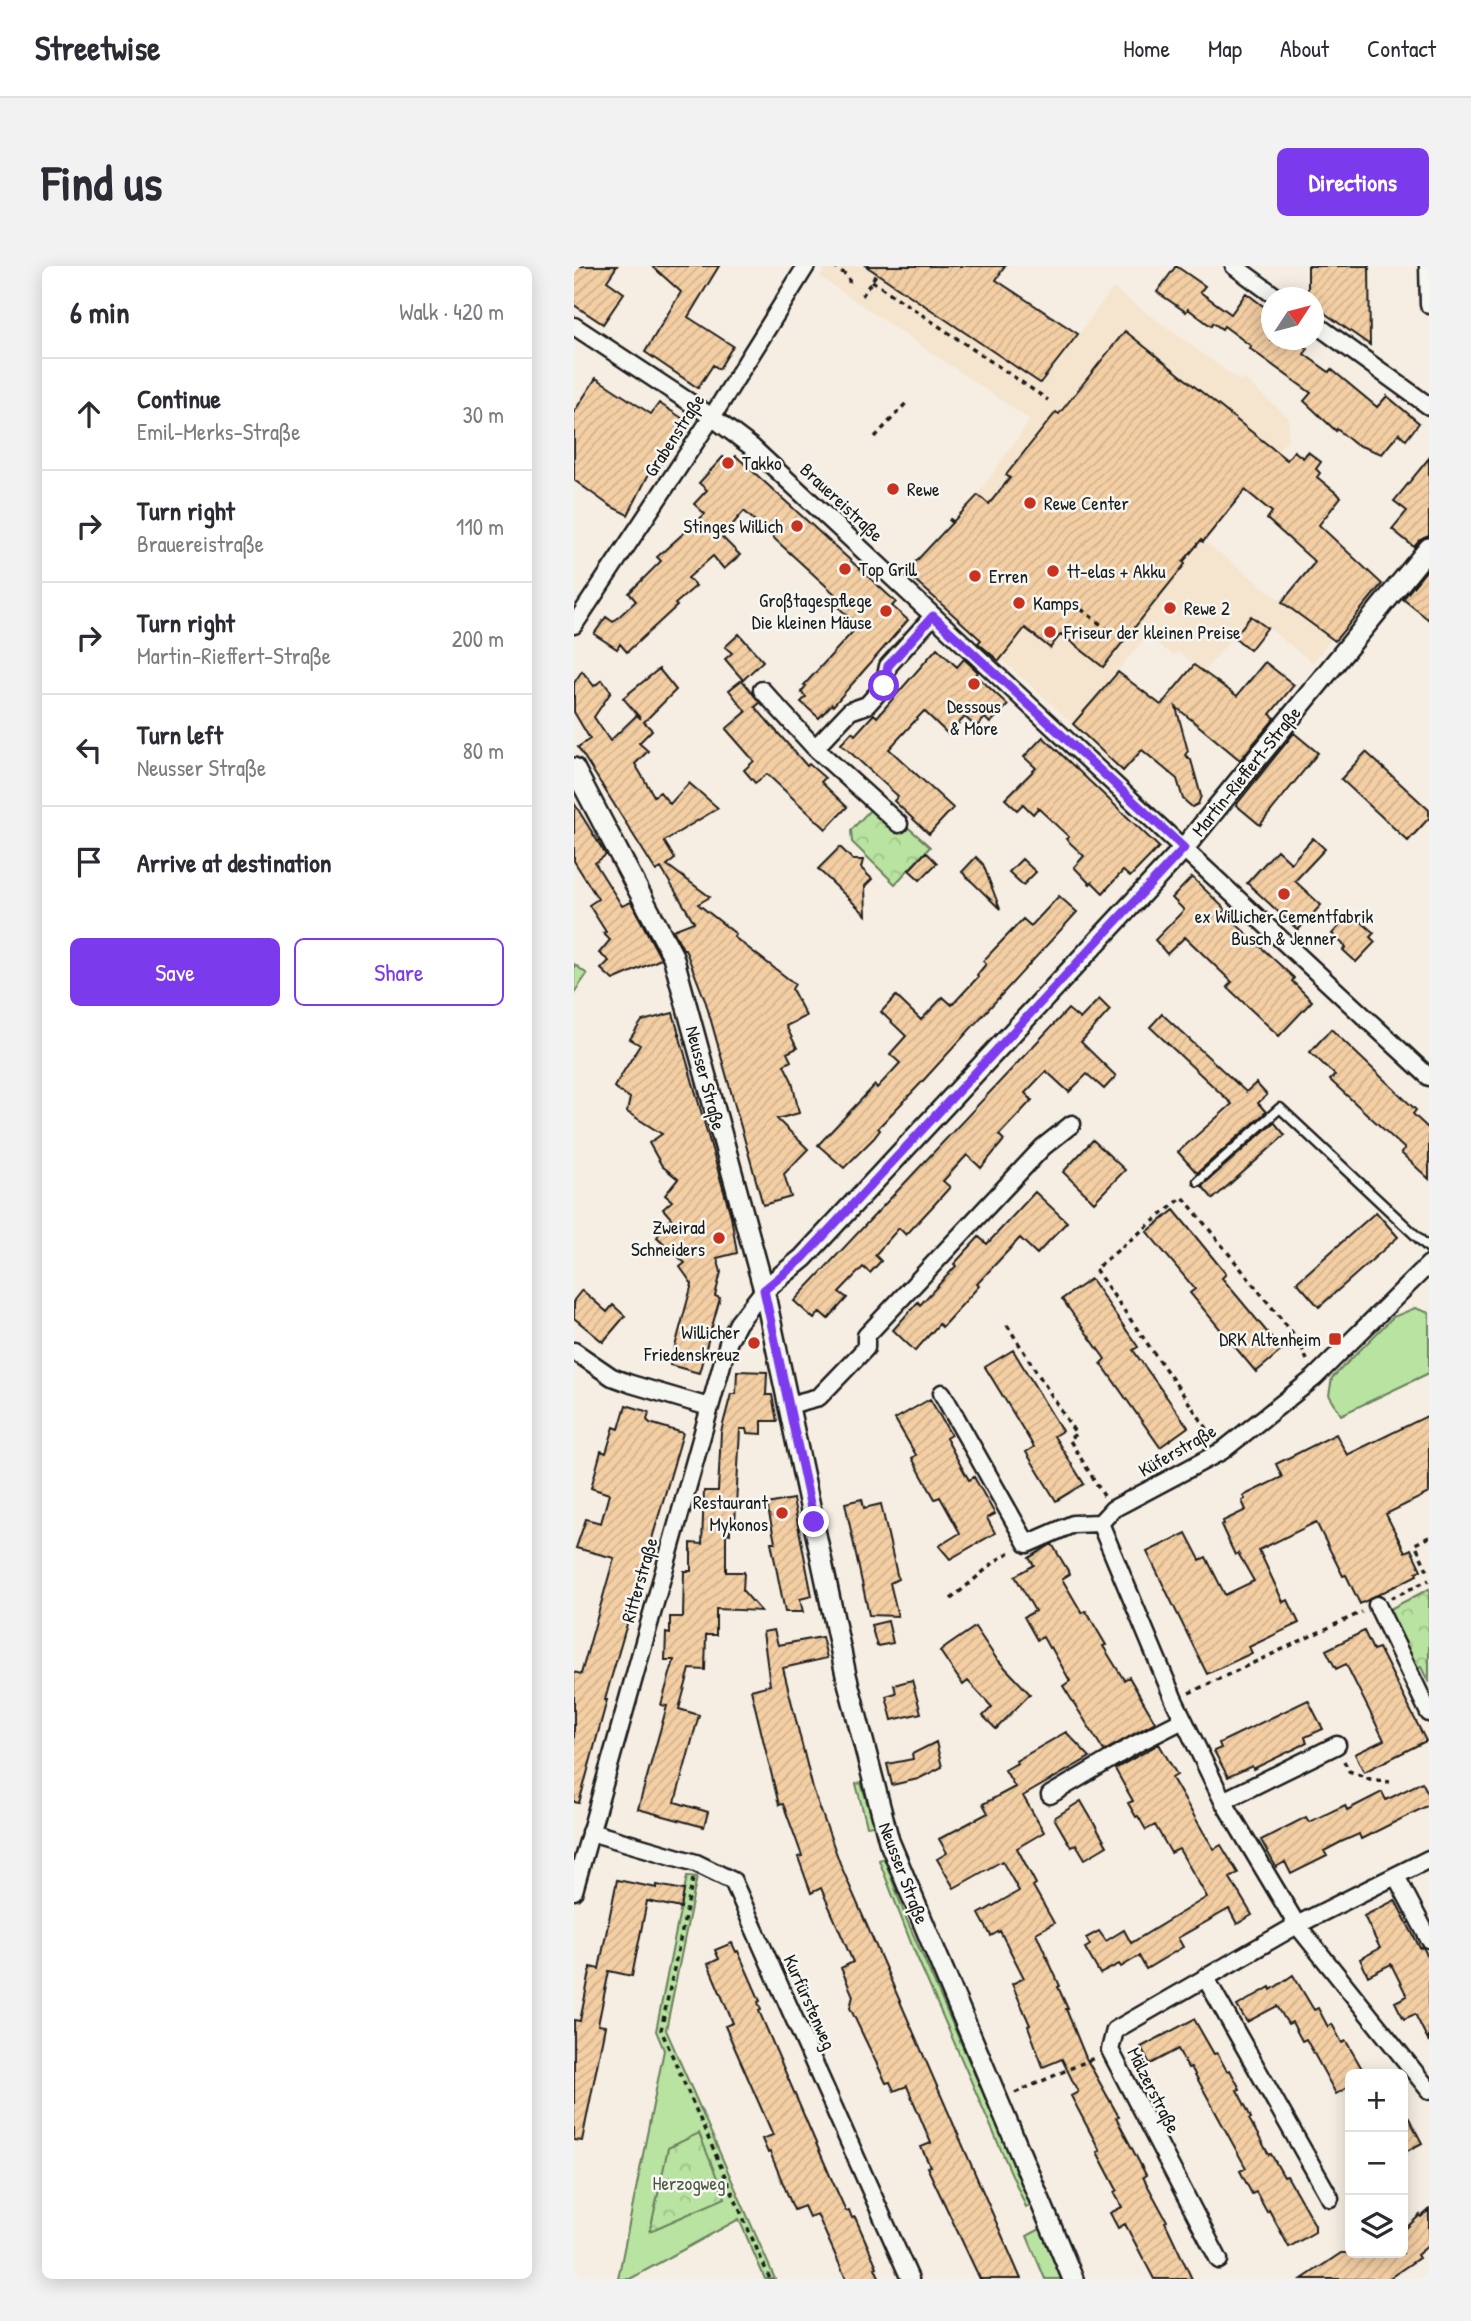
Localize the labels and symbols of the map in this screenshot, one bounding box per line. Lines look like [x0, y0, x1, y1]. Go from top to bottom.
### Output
north arrow [1261, 287, 1324, 350]
street label: Grabenstraße [637, 388, 711, 482]
place label: Takko [742, 450, 782, 476]
marker: Takko [720, 455, 736, 471]
street label: Brauereistraße [795, 457, 890, 548]
place label: Rewe [907, 476, 940, 502]
marker: Rewe [885, 481, 901, 497]
place label: Rewe Center [1044, 490, 1130, 516]
marker: Rewe Center [1022, 495, 1038, 511]
place label: Stinges Willich [683, 513, 783, 539]
marker: Stinges Willich [789, 518, 805, 534]
place label: Top Grill [859, 556, 918, 582]
place label: tt-elas + Akku [1067, 558, 1166, 584]
marker: Top Grill [837, 561, 853, 577]
place label: Erren [989, 563, 1028, 589]
marker: tt-elas + Akku [1045, 563, 1061, 579]
marker: Erren [967, 568, 983, 584]
place label: Großtagespflege Die kleinen Mäuse [752, 587, 872, 635]
place label: Kamps [1033, 590, 1079, 616]
marker: Kamps [1011, 595, 1027, 611]
place label: Rewe 2 [1184, 595, 1230, 621]
marker: Rewe 2 [1162, 600, 1178, 616]
marker: Großtagespflege Die kleinen Mäuse [878, 603, 894, 619]
place label: Friseur der kleinen Preise [1063, 619, 1241, 645]
marker: Friseur der kleinen Preise [1042, 624, 1058, 640]
route start [868, 670, 899, 701]
marker: Dessous & More [966, 676, 982, 692]
place label: Dessous & More [947, 693, 1001, 741]
street label: Martin-Rieffert-Straße [1185, 700, 1307, 841]
marker: ex Willicher Cementfabrik Busch & Jenner [1276, 886, 1292, 902]
place label: ex Willicher Cementfabrik Busch & Jenner [1195, 903, 1373, 951]
street label: Neusser Straße [680, 1023, 732, 1133]
place label: Zweirad Schneiders [631, 1214, 706, 1262]
marker: Zweirad Schneiders [711, 1230, 727, 1246]
place label: Willicher Friedenskreuz [643, 1319, 741, 1367]
place label: DRK Altenheim [1219, 1326, 1321, 1352]
marker: DRK Altenheim [1327, 1331, 1343, 1347]
marker: Willicher Friedenskreuz [746, 1335, 762, 1351]
street label: Küferstraße [1133, 1417, 1221, 1483]
place label: Restaurant Mykonos [693, 1489, 768, 1537]
marker: Restaurant Mykonos [774, 1505, 790, 1521]
route end [798, 1506, 829, 1537]
street label: Ritterstraße [615, 1534, 664, 1625]
street label: Neusser Straße [873, 1818, 935, 1928]
street label: Kurfürstenweg [778, 1950, 842, 2054]
street label: Mälzerstraße [1121, 2043, 1187, 2138]
park label: Herzogweg [653, 2170, 725, 2196]

